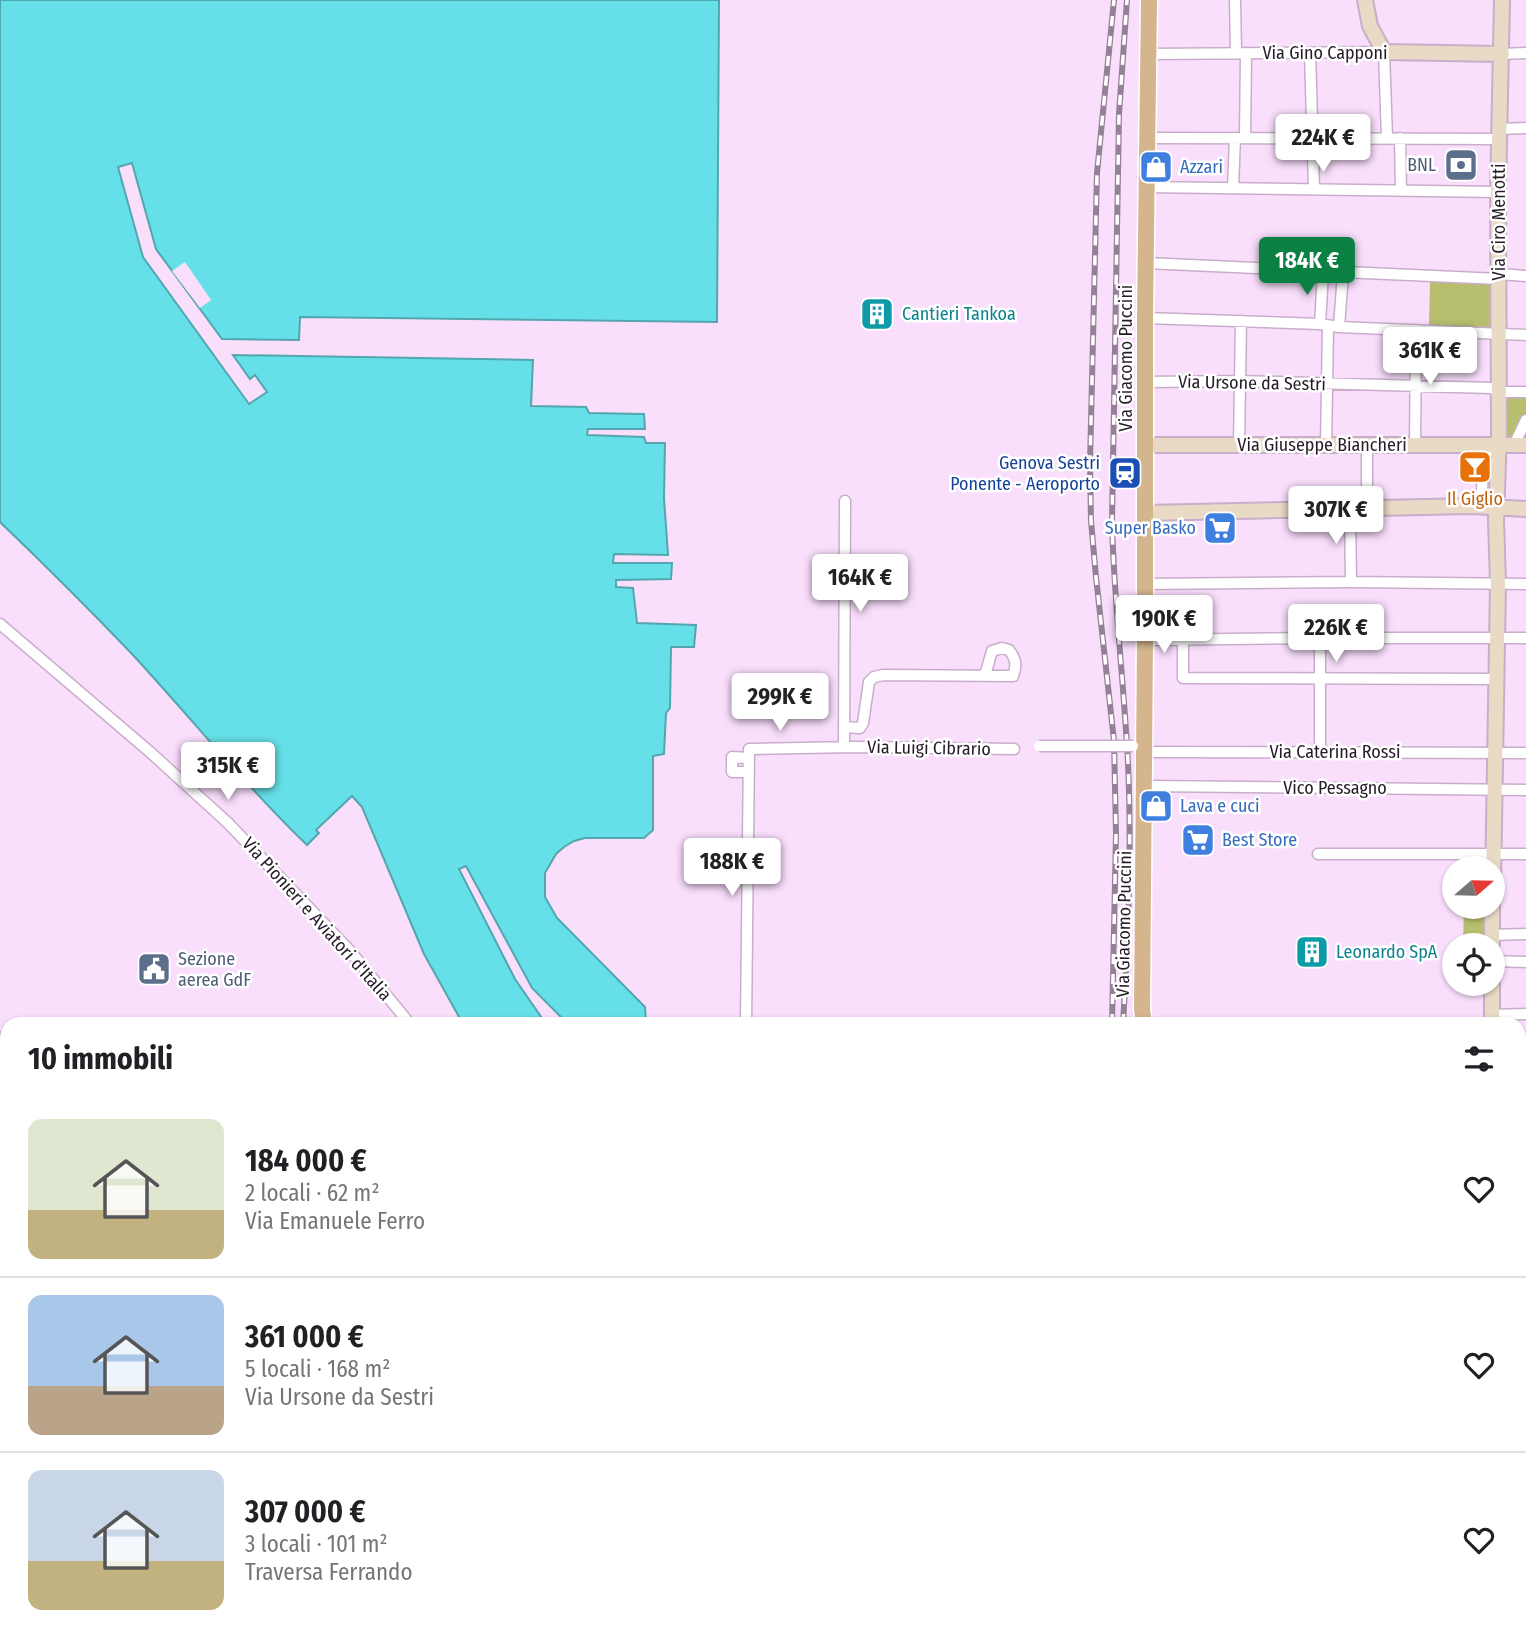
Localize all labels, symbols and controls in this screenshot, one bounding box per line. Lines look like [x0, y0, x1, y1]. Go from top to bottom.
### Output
street label: Via Gino Capponi [1262, 42, 1388, 64]
pin: 224K € [1266, 114, 1380, 174]
text: 224K € [1291, 123, 1355, 151]
bank icon: BNL [1442, 146, 1480, 184]
shop icon: Azzari [1137, 148, 1175, 186]
place label: BNL [1407, 154, 1436, 176]
place label: Azzari [1180, 156, 1223, 178]
street label: Via Ciro Menotti [1488, 164, 1510, 280]
pin: 184K € [1250, 238, 1364, 297]
text: 184K € [1275, 246, 1339, 274]
street label: Via Giacomo Puccini [1115, 285, 1137, 431]
building icon: Cantieri Tankoa [858, 295, 896, 333]
place label: Cantieri Tankoa [902, 303, 1016, 325]
pin: 361K € [1373, 328, 1487, 387]
text: 361K € [1399, 336, 1461, 364]
street label: Via Ursone da Sestri [1178, 371, 1326, 395]
street label: Via Giuseppe Biancheri [1237, 434, 1407, 456]
bar icon: Il Giglio [1456, 448, 1494, 486]
place label: Genova Sestri Ponente - Aeroporto [950, 452, 1100, 495]
station icon: Genova Sestri Ponente - Aeroporto [1106, 454, 1144, 492]
pin: 307K € [1279, 486, 1393, 546]
place label: Il Giglio [1447, 488, 1503, 510]
text: 307K € [1304, 495, 1368, 523]
supermarket icon: Super Basko [1201, 509, 1239, 547]
place label: Super Basko [1105, 517, 1196, 539]
pin: 164K € [803, 554, 917, 614]
text: 164K € [828, 563, 892, 591]
pin: 190K € [1107, 596, 1221, 655]
text: 190K € [1132, 604, 1196, 632]
pin: 226K € [1279, 604, 1393, 664]
text: 226K € [1304, 613, 1368, 641]
pin: 299K € [723, 674, 837, 733]
text: 299K € [748, 682, 812, 710]
street label: Via Luigi Cibrario [867, 736, 991, 760]
street label: Via Caterina Rossi [1269, 741, 1401, 763]
pin: 315K € [171, 742, 285, 802]
text: 315K € [197, 751, 259, 779]
street label: Vico Pessagno [1283, 777, 1387, 799]
shop icon: Lava e cuci [1137, 787, 1175, 825]
place label: Lava e cuci [1180, 795, 1260, 817]
supermarket icon: Best Store [1179, 821, 1217, 859]
place label: Best Store [1222, 829, 1297, 851]
street label: Via Pionieri e Aviatori d'Italia [238, 833, 396, 1006]
pin: 188K € [675, 838, 789, 898]
text: 188K € [700, 847, 764, 875]
street label: Via Giacomo Puccini [1112, 850, 1136, 998]
north arrow [1442, 856, 1505, 919]
map controls [1442, 856, 1505, 996]
building icon: Leonardo SpA [1293, 933, 1331, 971]
button: locate [1442, 933, 1505, 996]
place label: Leonardo SpA [1336, 941, 1438, 963]
place label: Sezione aerea GdF [178, 948, 251, 991]
public building icon: Sezione aerea GdF [135, 950, 173, 988]
icon: filters [1460, 1040, 1498, 1078]
text: 10 immobili [28, 1041, 173, 1077]
text: 184 000 € [245, 1143, 367, 1179]
icon: home [84, 1147, 168, 1231]
icon: heart [1460, 1170, 1498, 1208]
text: 2 locali · 62 m² [245, 1179, 379, 1207]
text: Via Emanuele Ferro [245, 1207, 425, 1235]
text: 361 000 € [245, 1319, 364, 1355]
icon: home [84, 1323, 168, 1407]
icon: heart [1460, 1346, 1498, 1384]
text: 5 locali · 168 m² [245, 1355, 390, 1383]
text: Via Ursone da Sestri [245, 1383, 434, 1411]
text: 307 000 € [245, 1494, 366, 1530]
icon: home [84, 1498, 168, 1582]
icon: heart [1460, 1521, 1498, 1559]
text: 3 locali · 101 m² [245, 1530, 388, 1558]
text: Traversa Ferrando [245, 1558, 413, 1586]

